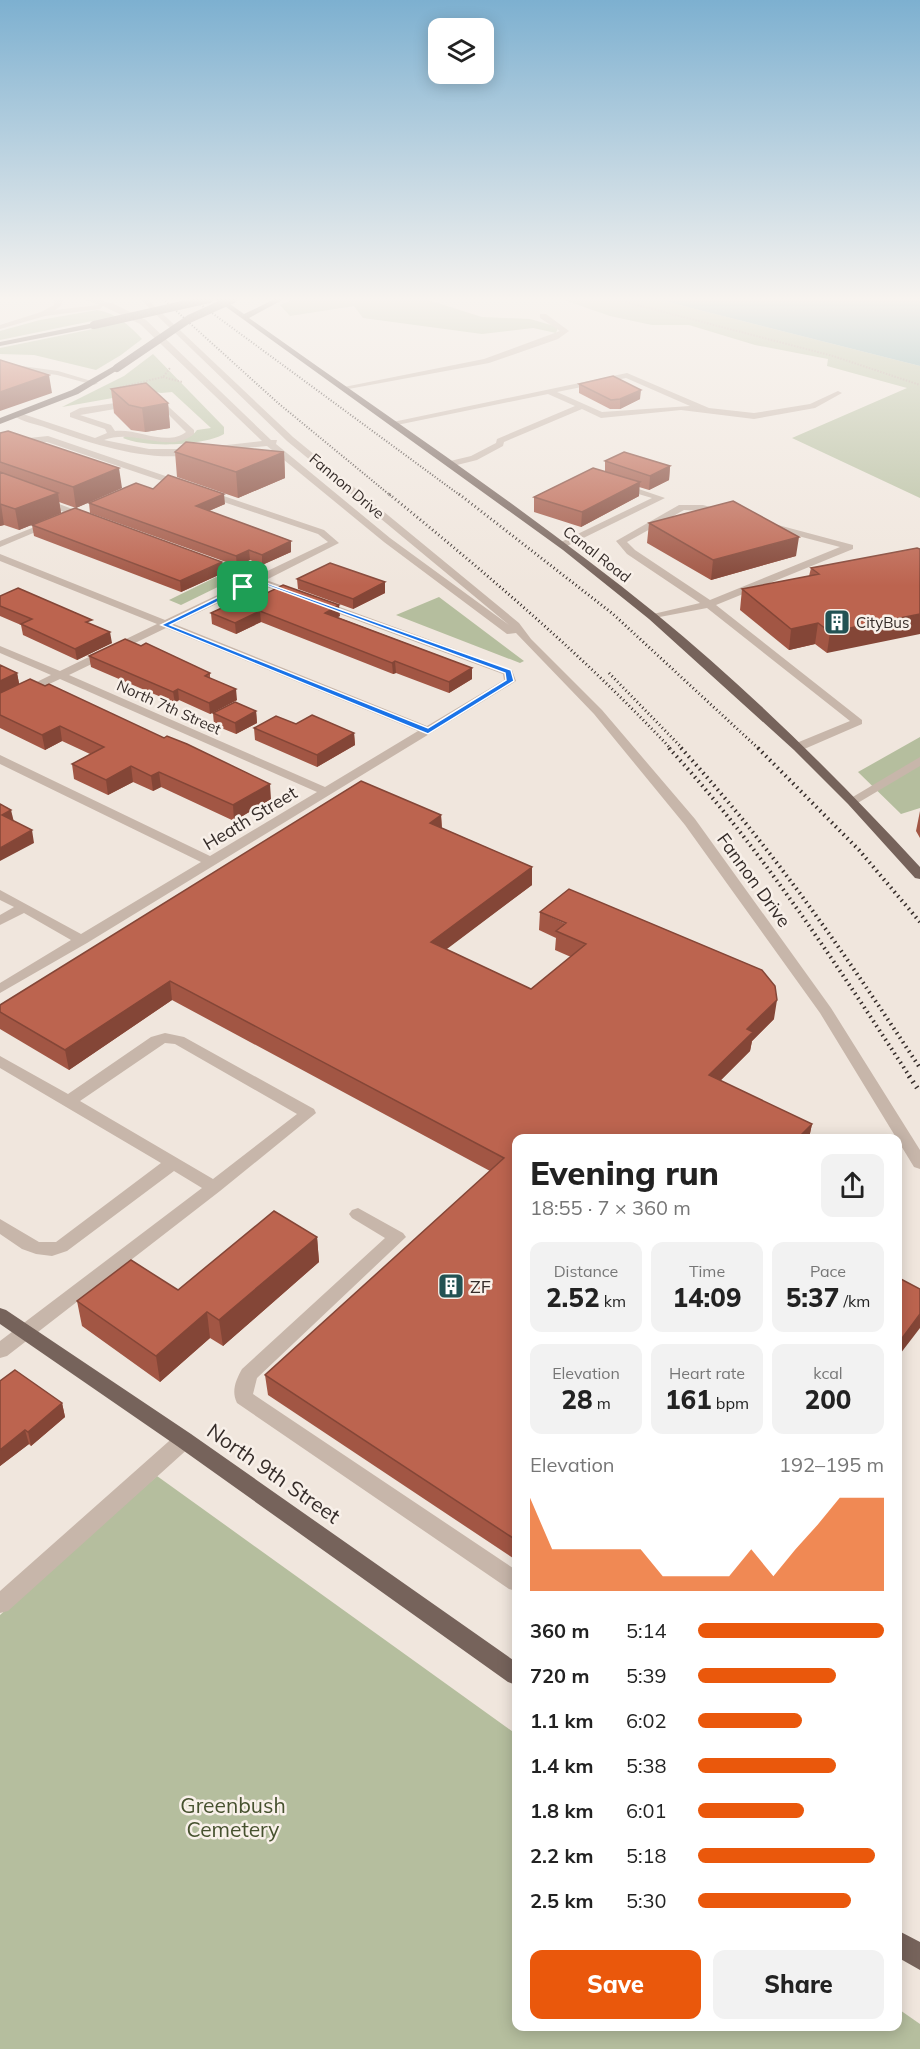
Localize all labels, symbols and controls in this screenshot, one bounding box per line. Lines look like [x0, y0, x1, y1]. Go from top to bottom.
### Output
map controls [428, 18, 494, 84]
button: layers [428, 18, 494, 84]
street label: Fannon Drive [306, 449, 388, 523]
street label: Canal Road [559, 522, 635, 586]
pin [217, 561, 268, 612]
icon: arrive [226, 570, 259, 603]
building icon: CityBus [822, 607, 852, 637]
place label: CityBus [856, 613, 909, 632]
street label: North 7th Street [114, 676, 224, 738]
street label: Heath Street [199, 781, 301, 855]
street label: Fannon Drive [712, 828, 796, 932]
text: Evening run [530, 1152, 719, 1193]
button: share [821, 1154, 884, 1217]
text: 18:55 · 7 × 360 m [530, 1195, 691, 1220]
text: Distance [554, 1261, 618, 1281]
text: Time [689, 1261, 725, 1281]
text: Pace [810, 1261, 846, 1281]
building icon: ZF [436, 1271, 466, 1301]
place label: ZF [470, 1275, 491, 1298]
text: 2.52 [546, 1281, 600, 1314]
text: 14:09 [672, 1281, 742, 1314]
text: 5:37 [786, 1281, 839, 1314]
text: km [600, 1291, 626, 1311]
text: /km [839, 1291, 870, 1311]
text: Elevation [552, 1363, 620, 1383]
text: Heart rate [669, 1363, 745, 1383]
text: kcal [813, 1363, 843, 1383]
text: 28 [561, 1383, 592, 1416]
text: 161 [665, 1383, 712, 1416]
text: 200 [805, 1383, 851, 1416]
text: m [592, 1393, 611, 1413]
text: bpm [712, 1393, 749, 1413]
street label: North 9th Street [202, 1417, 346, 1529]
text: Elevation [530, 1452, 615, 1477]
text: 192–195 m [779, 1452, 884, 1477]
text: 360 m [530, 1618, 589, 1643]
text: 5:14 [626, 1618, 667, 1643]
text: 720 m [530, 1663, 589, 1688]
text: 5:39 [626, 1663, 667, 1688]
text: 1.1 km [530, 1708, 593, 1733]
text: 6:02 [626, 1708, 667, 1733]
text: 1.4 km [530, 1753, 593, 1778]
text: 5:38 [626, 1753, 667, 1778]
park label: Greenbush Cemetery [180, 1792, 286, 1842]
text: 1.8 km [530, 1798, 593, 1823]
text: 6:01 [626, 1798, 667, 1823]
text: 2.2 km [530, 1843, 593, 1868]
text: 5:18 [626, 1843, 667, 1868]
text: 2.5 km [530, 1888, 593, 1913]
text: 5:30 [626, 1888, 667, 1913]
button: Save [530, 1950, 701, 2019]
button: Share [713, 1950, 884, 2019]

